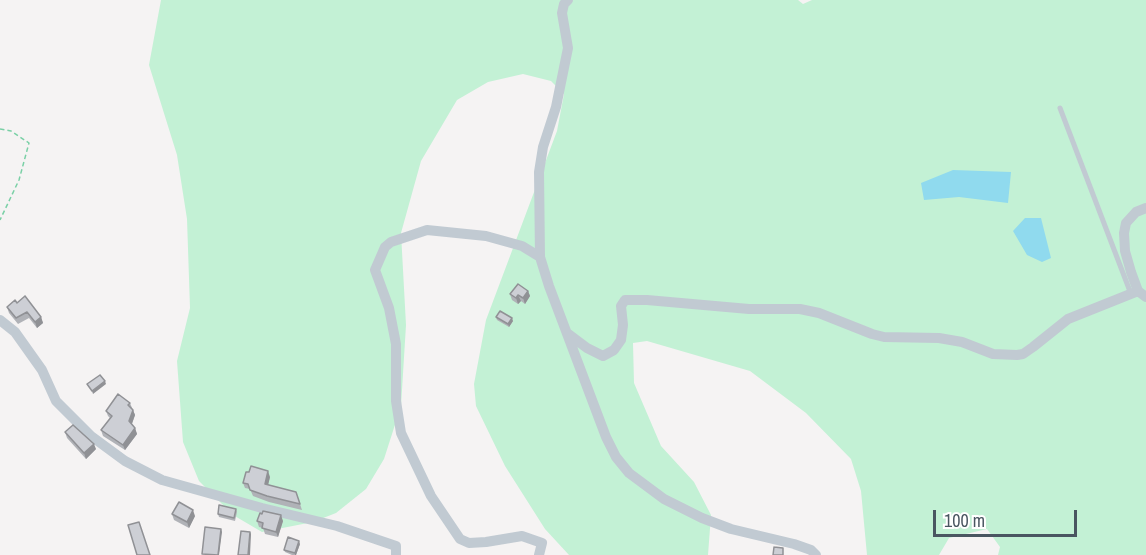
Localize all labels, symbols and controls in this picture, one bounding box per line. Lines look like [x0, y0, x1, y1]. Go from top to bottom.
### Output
scale bar [936, 498, 1080, 536]
text: 100 m [944, 508, 985, 533]

